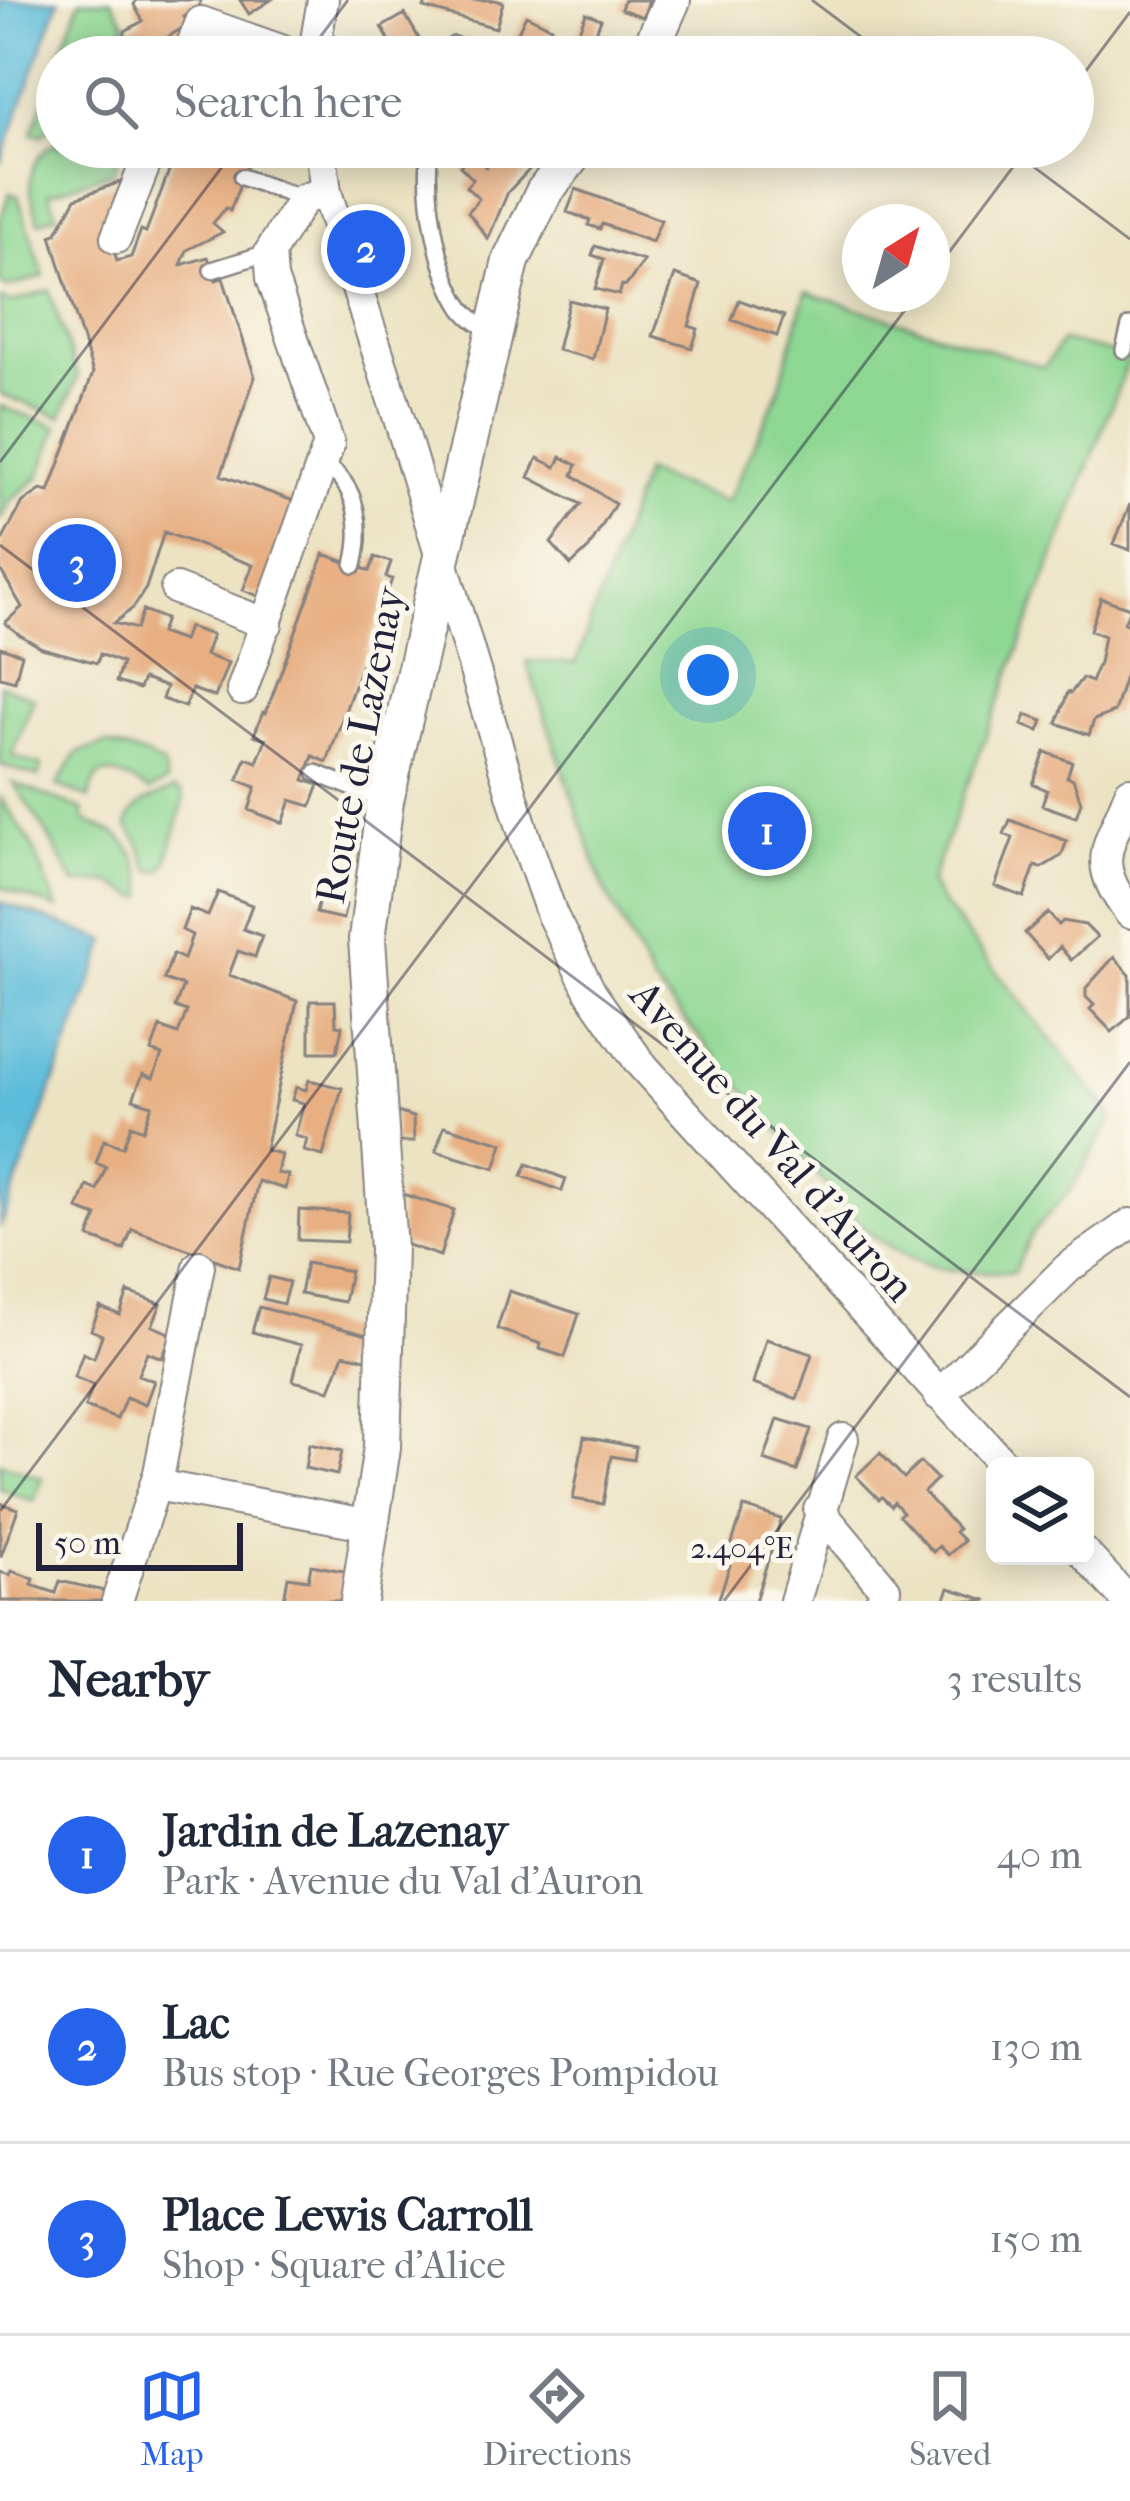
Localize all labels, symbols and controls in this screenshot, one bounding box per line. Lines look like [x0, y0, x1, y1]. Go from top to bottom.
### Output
search box [36, 36, 1094, 168]
icon: search [78, 69, 144, 135]
text: Search here [174, 76, 402, 129]
pin: 2 [327, 204, 405, 294]
north arrow [842, 204, 950, 312]
pin: 3 [38, 518, 116, 608]
street label: Route de Lazenay [306, 581, 416, 908]
your location [678, 645, 738, 705]
pin: 1 [728, 786, 806, 876]
street label: Avenue du Val d'Auron [618, 969, 924, 1311]
map controls [986, 1457, 1094, 1565]
button: layers [986, 1457, 1094, 1565]
scale bar [36, 1517, 243, 1570]
text: 50 m [54, 1524, 121, 1563]
text: 2.404°E [691, 1531, 793, 1566]
text: Nearby [48, 1649, 209, 1709]
text: 3 results [947, 1656, 1082, 1702]
text: Jardin de Lazenay [162, 1805, 508, 1858]
text: 1 [80, 1832, 94, 1878]
text: 40 m [997, 1832, 1082, 1878]
text: Park · Avenue du Val d'Auron [162, 1858, 643, 1904]
text: Lac [162, 1997, 230, 2050]
text: 2 [77, 2024, 97, 2070]
text: 130 m [990, 2024, 1082, 2070]
text: Bus stop · Rue Georges Pompidou [162, 2050, 719, 2096]
text: Place Lewis Carroll [162, 2189, 533, 2242]
text: 3 [79, 2216, 95, 2262]
text: 150 m [989, 2216, 1082, 2262]
text: Shop · Square d'Alice [162, 2242, 506, 2288]
tab: Map [139, 2363, 205, 2474]
tab: Directions [483, 2363, 631, 2474]
tab: Saved [909, 2363, 991, 2474]

